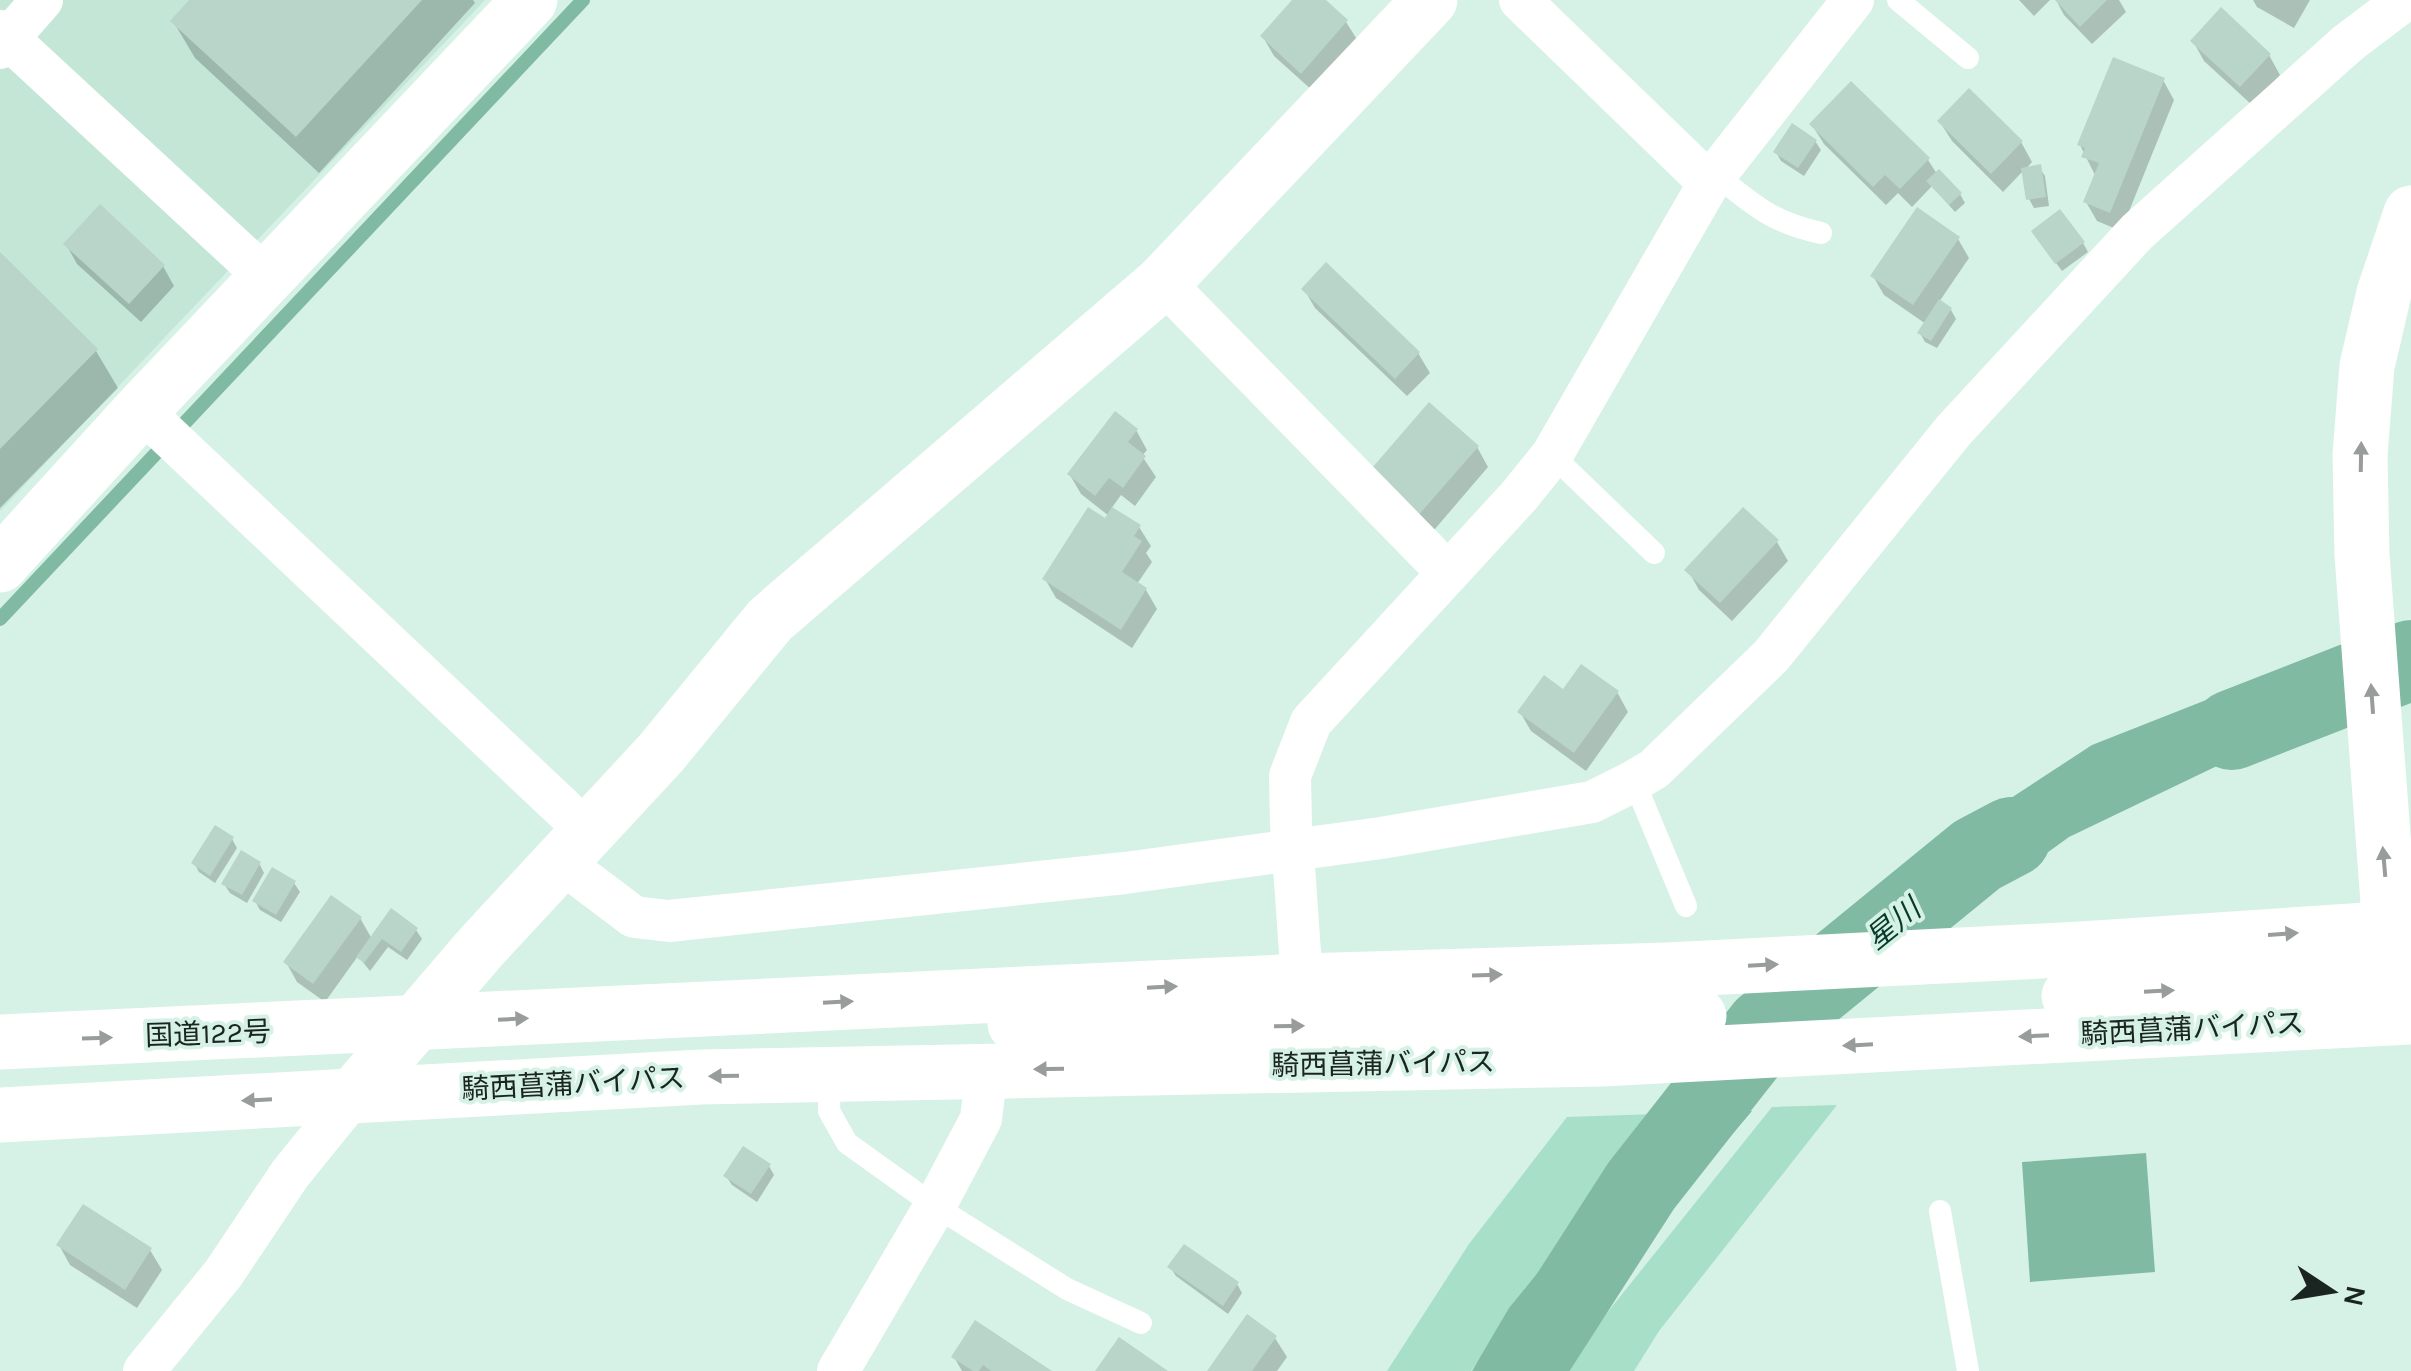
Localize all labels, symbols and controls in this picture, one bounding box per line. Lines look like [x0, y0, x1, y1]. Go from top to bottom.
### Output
one-way arrow [2353, 441, 2369, 473]
one-way arrow [2364, 682, 2380, 714]
one-way arrow [2376, 846, 2392, 878]
water label: 星川 [1858, 889, 1930, 957]
one-way arrow [2267, 926, 2299, 942]
one-way arrow [1748, 957, 1780, 973]
one-way arrow [1472, 967, 1504, 983]
one-way arrow [1147, 979, 1179, 995]
one-way arrow [2143, 983, 2175, 999]
one-way arrow [822, 994, 854, 1010]
street label: 騎西菖蒲バイパス [2080, 1006, 2304, 1051]
one-way arrow [498, 1011, 530, 1027]
street label: 国道122号 [145, 1015, 271, 1052]
one-way arrow [1274, 1018, 1306, 1034]
one-way arrow [2018, 1028, 2049, 1044]
one-way arrow [82, 1030, 114, 1046]
one-way arrow [1842, 1037, 1874, 1053]
street label: 騎西菖蒲バイパス [1271, 1045, 1495, 1082]
street label: 騎西菖蒲バイパス [461, 1061, 685, 1106]
one-way arrow [1033, 1061, 1065, 1077]
one-way arrow [708, 1068, 740, 1084]
one-way arrow [241, 1092, 273, 1108]
north arrow [2281, 1241, 2381, 1341]
text: N [2337, 1283, 2373, 1309]

